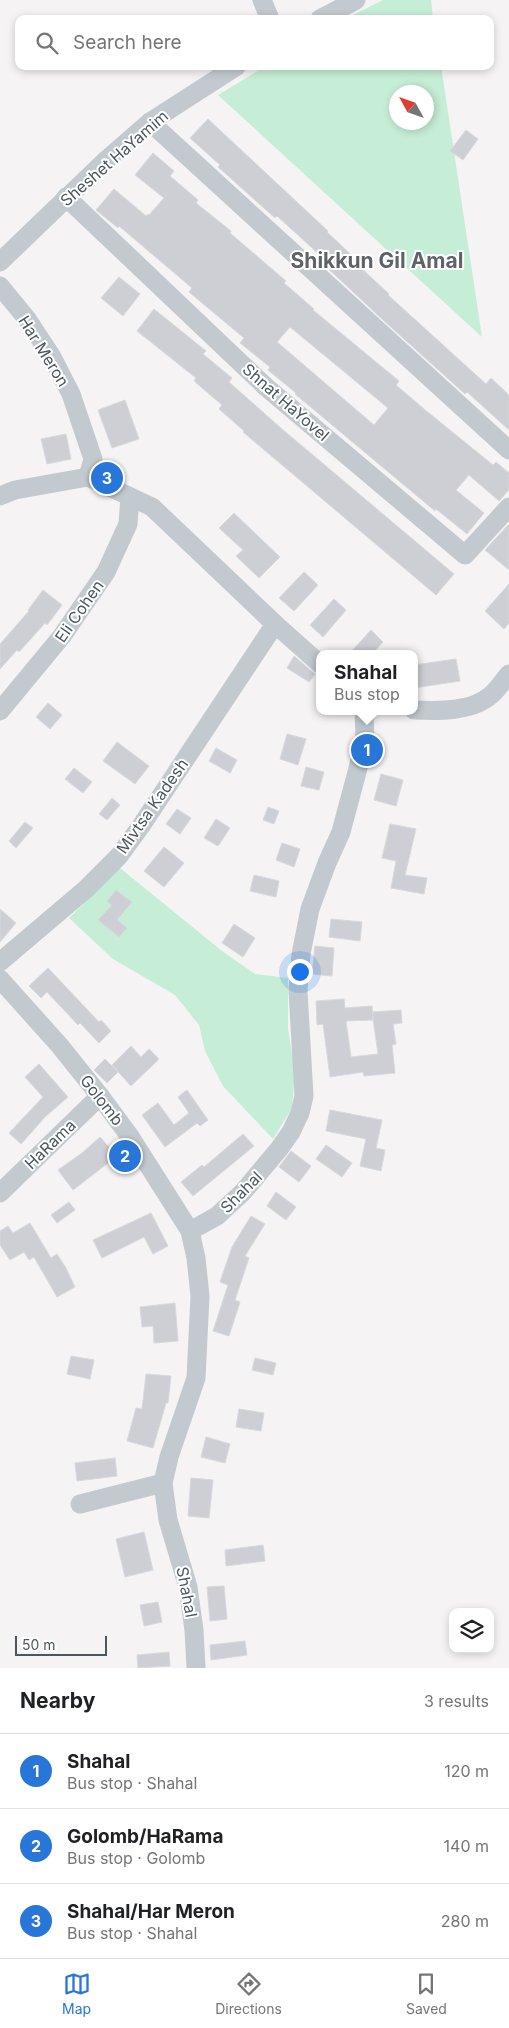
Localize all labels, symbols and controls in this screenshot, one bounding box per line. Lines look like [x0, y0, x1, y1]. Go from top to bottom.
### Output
search box [15, 15, 494, 70]
icon: search [33, 29, 61, 57]
text: Search here [73, 31, 182, 54]
north arrow [389, 85, 434, 130]
street label: Sheshet HaYamim [56, 106, 172, 210]
district label: Shikkun Gil Amal [291, 248, 463, 273]
street label: Har Meron [14, 312, 74, 390]
street label: Shnat HaYovel [239, 359, 333, 445]
pin: 3 [91, 459, 123, 497]
street label: Eli Cohen [50, 576, 108, 646]
popup [316, 650, 418, 715]
text: Shahal [334, 661, 397, 684]
text: Bus stop [334, 684, 400, 704]
pin: 1 [351, 731, 383, 769]
street label: Mivtsa Kadesh [112, 755, 192, 857]
your location [287, 959, 313, 985]
street label: Golomb [76, 1071, 128, 1129]
street label: HaRama [20, 1115, 80, 1173]
pin: 2 [109, 1137, 141, 1175]
street label: Shahal [216, 1167, 266, 1217]
street label: Shahal [172, 1565, 202, 1619]
map controls [449, 1608, 494, 1653]
button: layers [449, 1608, 494, 1653]
scale bar [15, 1633, 108, 1656]
text: 50 m [22, 1636, 56, 1653]
text: Nearby [20, 1688, 95, 1713]
text: 3 results [424, 1691, 489, 1711]
text: Shahal [67, 1750, 130, 1773]
text: 1 [33, 1761, 39, 1781]
text: 120 m [444, 1761, 489, 1781]
text: Bus stop · Shahal [67, 1773, 197, 1793]
text: Golomb/HaRama [67, 1825, 223, 1848]
text: 2 [31, 1836, 41, 1856]
text: 140 m [444, 1836, 489, 1856]
text: Bus stop · Golomb [67, 1848, 205, 1868]
text: Shahal/Har Meron [67, 1900, 235, 1923]
text: 3 [31, 1911, 41, 1931]
text: 280 m [441, 1911, 489, 1931]
text: Bus stop · Shahal [67, 1923, 197, 1943]
tab: Map [62, 1970, 91, 2017]
tab: Directions [215, 1970, 282, 2017]
tab: Saved [406, 1970, 447, 2017]

